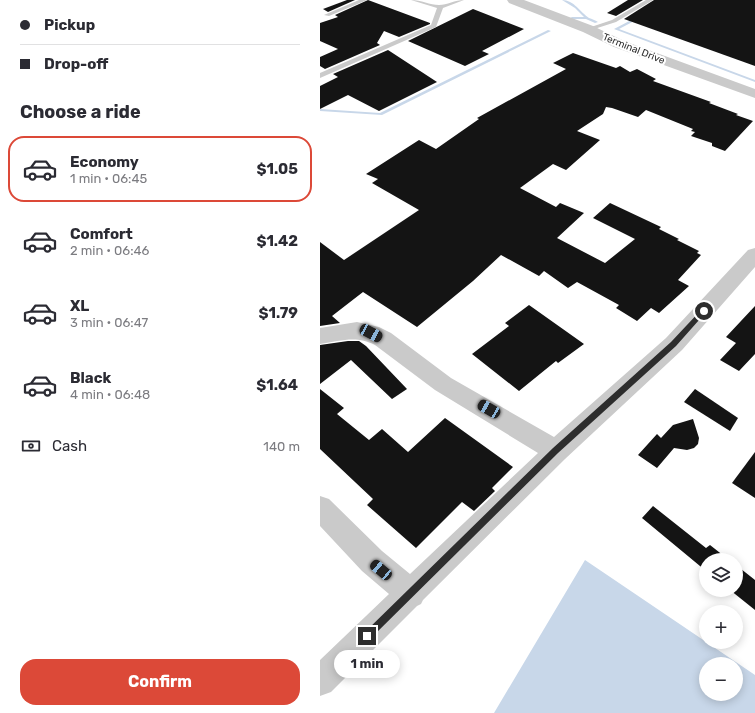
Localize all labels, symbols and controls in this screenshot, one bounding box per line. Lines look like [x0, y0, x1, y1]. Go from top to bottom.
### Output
text: Pickup [44, 16, 95, 34]
street label: Terminal Drive [601, 31, 667, 67]
text: Drop-off [44, 55, 108, 73]
text: Choose a ride [20, 101, 141, 123]
icon: car [22, 151, 58, 187]
text: Economy [70, 153, 139, 171]
text: $1.05 [256, 160, 298, 178]
text: 1 min · 06:45 [70, 171, 147, 186]
icon: car [22, 223, 58, 259]
text: Comfort [70, 225, 133, 243]
text: $1.42 [256, 232, 298, 250]
text: 2 min · 06:46 [70, 243, 149, 258]
icon: car [22, 295, 58, 331]
text: XL [70, 297, 89, 315]
route start [695, 302, 713, 320]
text: $1.79 [259, 304, 298, 322]
text: 3 min · 06:47 [70, 315, 148, 330]
car [358, 322, 384, 344]
icon: car [22, 367, 58, 403]
text: Black [70, 369, 111, 387]
text: $1.64 [256, 376, 298, 394]
text: 4 min · 06:48 [70, 387, 150, 402]
car [476, 398, 502, 420]
icon: cash [20, 435, 42, 457]
text: Cash [52, 437, 87, 455]
text: 140 m [263, 439, 300, 454]
map controls [699, 553, 743, 701]
button: layers [699, 553, 743, 597]
car [368, 558, 394, 582]
button: + [699, 605, 743, 649]
route end [358, 627, 376, 645]
callout: 1 min [334, 650, 400, 678]
text: 1 min [350, 656, 384, 671]
button: − [699, 657, 743, 701]
button: Confirm [20, 659, 300, 705]

